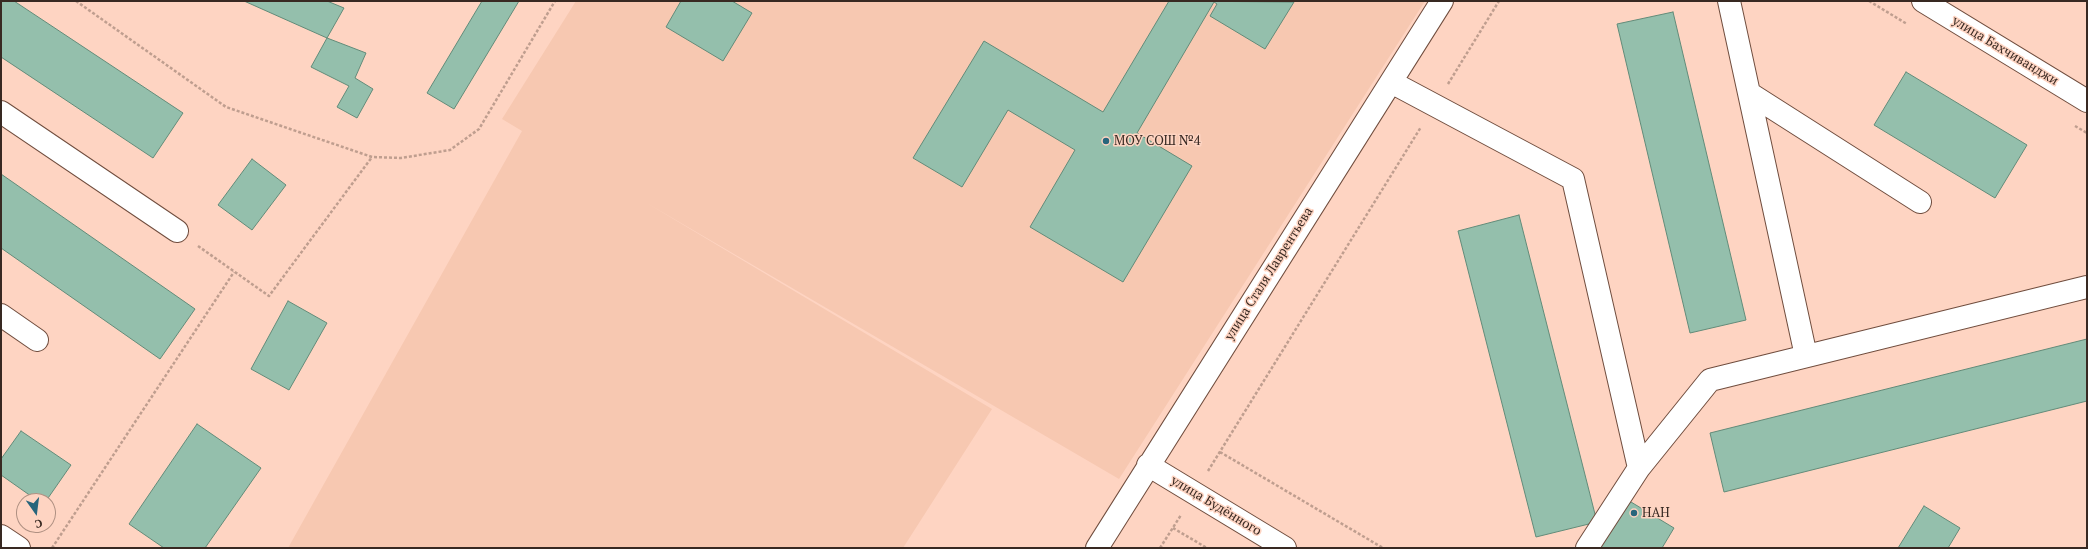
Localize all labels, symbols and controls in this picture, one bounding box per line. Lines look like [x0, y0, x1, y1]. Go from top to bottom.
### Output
street label: улица Бахчиванджи [1949, 13, 2061, 89]
place label: МОУ СОШ №4 [1114, 133, 1201, 149]
marker: МОУ СОШ №4 [1101, 136, 1111, 146]
street label: улица Сталя Лаврентьева [1222, 205, 1316, 343]
street label: улица Будённого [1168, 473, 1264, 539]
north arrow [16, 493, 56, 533]
place label: НАН [1642, 505, 1670, 521]
marker: НАН [1629, 508, 1639, 518]
text: С [33, 516, 44, 531]

